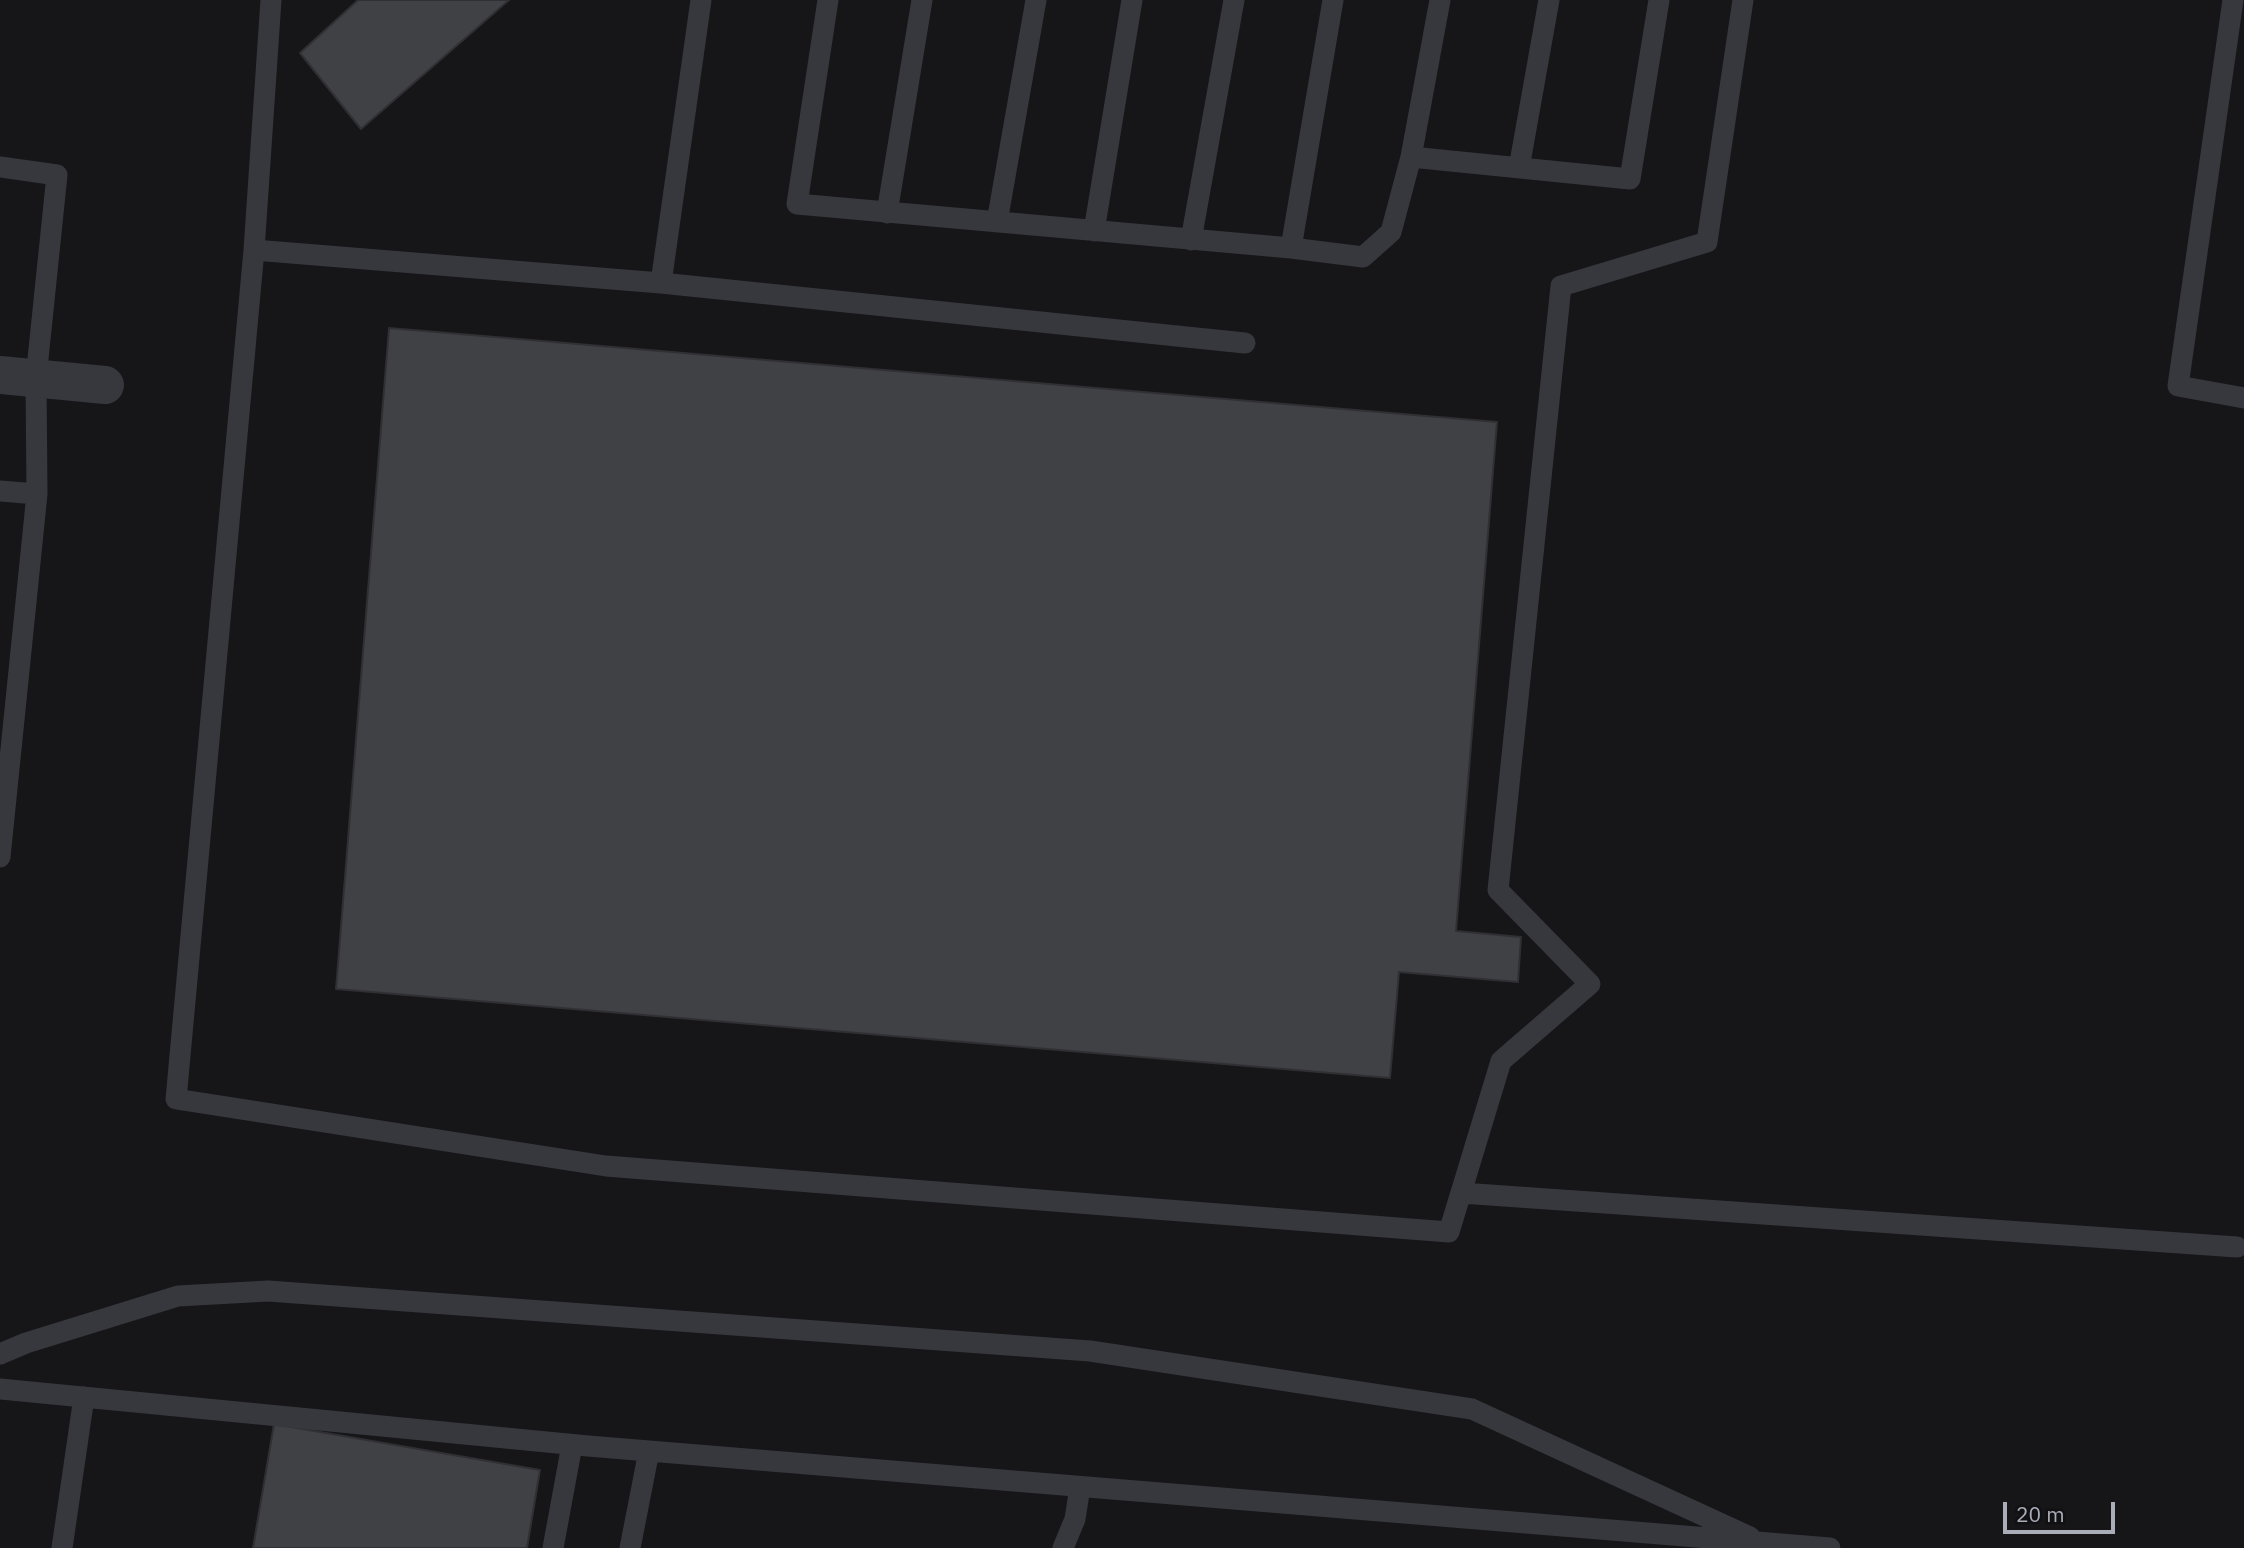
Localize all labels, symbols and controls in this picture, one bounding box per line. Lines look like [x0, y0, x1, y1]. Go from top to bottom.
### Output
scale bar [2006, 1488, 2118, 1532]
text: 20 m [2016, 1500, 2065, 1528]

